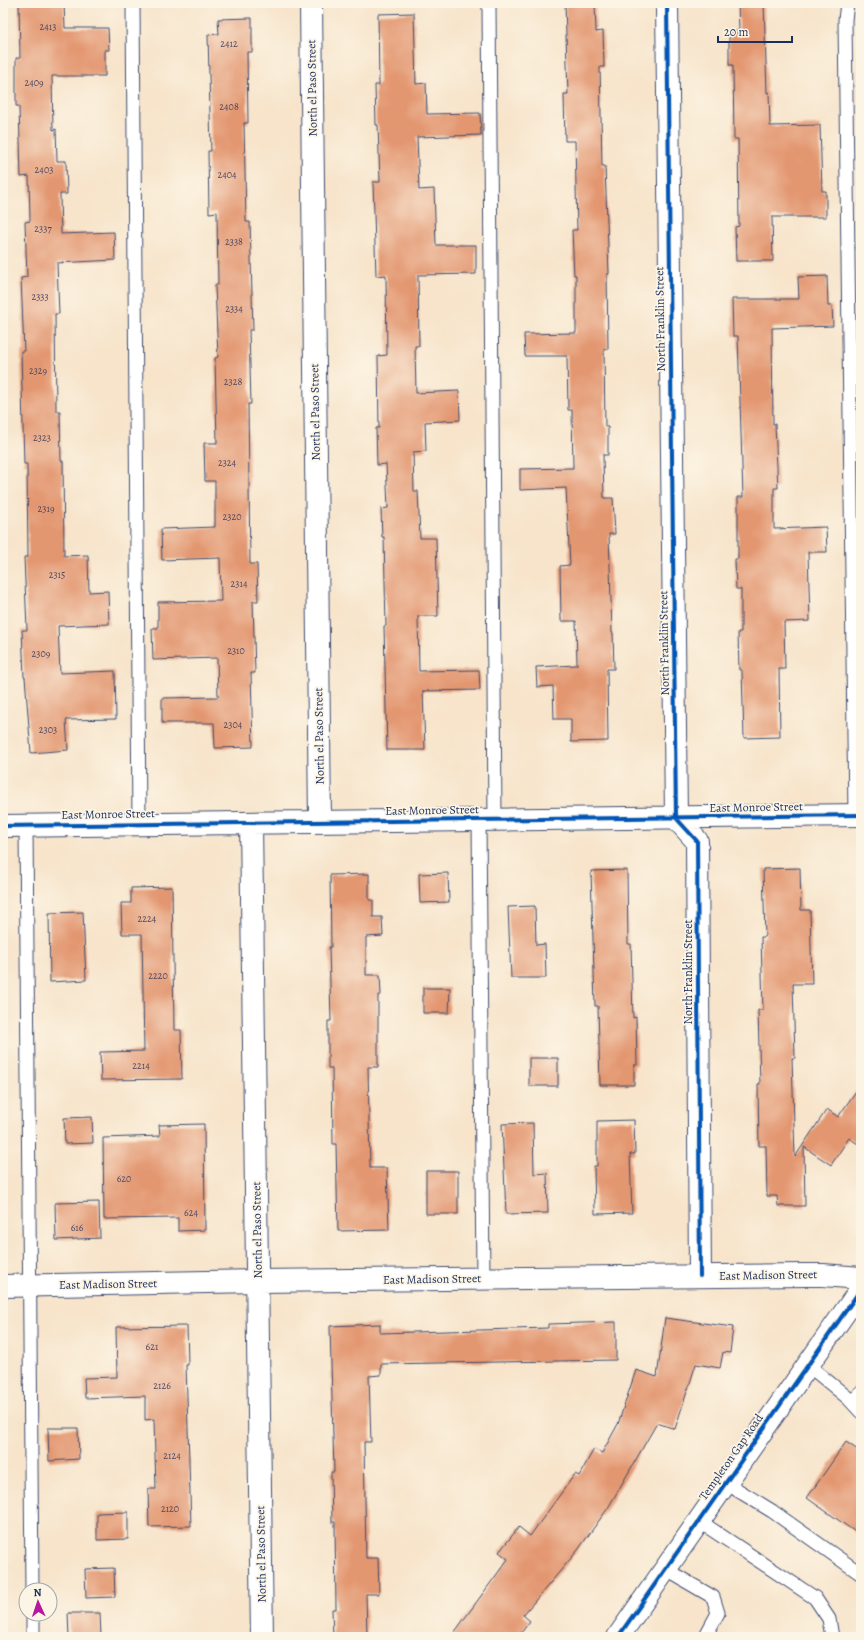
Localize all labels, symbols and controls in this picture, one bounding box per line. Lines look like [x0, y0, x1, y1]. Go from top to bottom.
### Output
scale bar [718, 18, 792, 44]
house number: 2413 [40, 20, 56, 33]
text: 20 m [724, 24, 748, 40]
house number: 2412 [220, 37, 238, 50]
street label: North el Paso Street [303, 39, 321, 137]
house number: 2409 [24, 76, 44, 89]
house number: 2408 [219, 100, 239, 113]
house number: 2403 [35, 163, 53, 176]
house number: 2404 [217, 168, 237, 181]
house number: 2337 [34, 222, 52, 235]
house number: 2338 [225, 235, 243, 248]
street label: North Franklin Street [651, 266, 669, 372]
house number: 2333 [31, 290, 49, 303]
house number: 2334 [225, 302, 243, 315]
street label: North el Paso Street [306, 363, 324, 461]
house number: 2329 [29, 364, 48, 377]
house number: 2328 [224, 375, 242, 388]
house number: 2323 [33, 431, 51, 444]
house number: 2324 [218, 456, 237, 469]
house number: 2319 [38, 502, 55, 515]
house number: 2320 [223, 510, 242, 523]
house number: 2315 [49, 568, 65, 581]
house number: 2314 [231, 577, 248, 590]
street label: North Franklin Street [655, 590, 673, 696]
house number: 2310 [227, 644, 245, 657]
house number: 2309 [32, 647, 51, 660]
street label: North el Paso Street [310, 687, 328, 785]
house number: 2304 [224, 718, 243, 731]
house number: 2303 [39, 723, 57, 736]
street label: East Monroe Street [709, 798, 803, 816]
street label: East Monroe Street [385, 801, 479, 819]
street label: East Monroe Street [61, 805, 155, 823]
house number: 2224 [138, 912, 157, 925]
street label: North Franklin Street [680, 919, 696, 1025]
house number: 2220 [148, 969, 168, 982]
house number: 2214 [132, 1059, 150, 1072]
house number: 620 [117, 1172, 131, 1185]
street label: North el Paso Street [248, 1181, 266, 1279]
house number: 624 [184, 1206, 198, 1219]
house number: 616 [71, 1221, 84, 1234]
street label: East Madison Street [719, 1266, 817, 1284]
street label: East Madison Street [383, 1270, 481, 1288]
street label: East Madison Street [59, 1275, 157, 1293]
house number: 621 [146, 1340, 159, 1353]
house number: 2126 [153, 1379, 171, 1392]
street label: Templeton Gap Road [695, 1410, 767, 1503]
house number: 2124 [163, 1449, 181, 1462]
house number: 2120 [161, 1502, 179, 1515]
street label: North el Paso Street [252, 1505, 270, 1603]
north arrow [18, 1582, 58, 1622]
text: N [33, 1585, 42, 1600]

